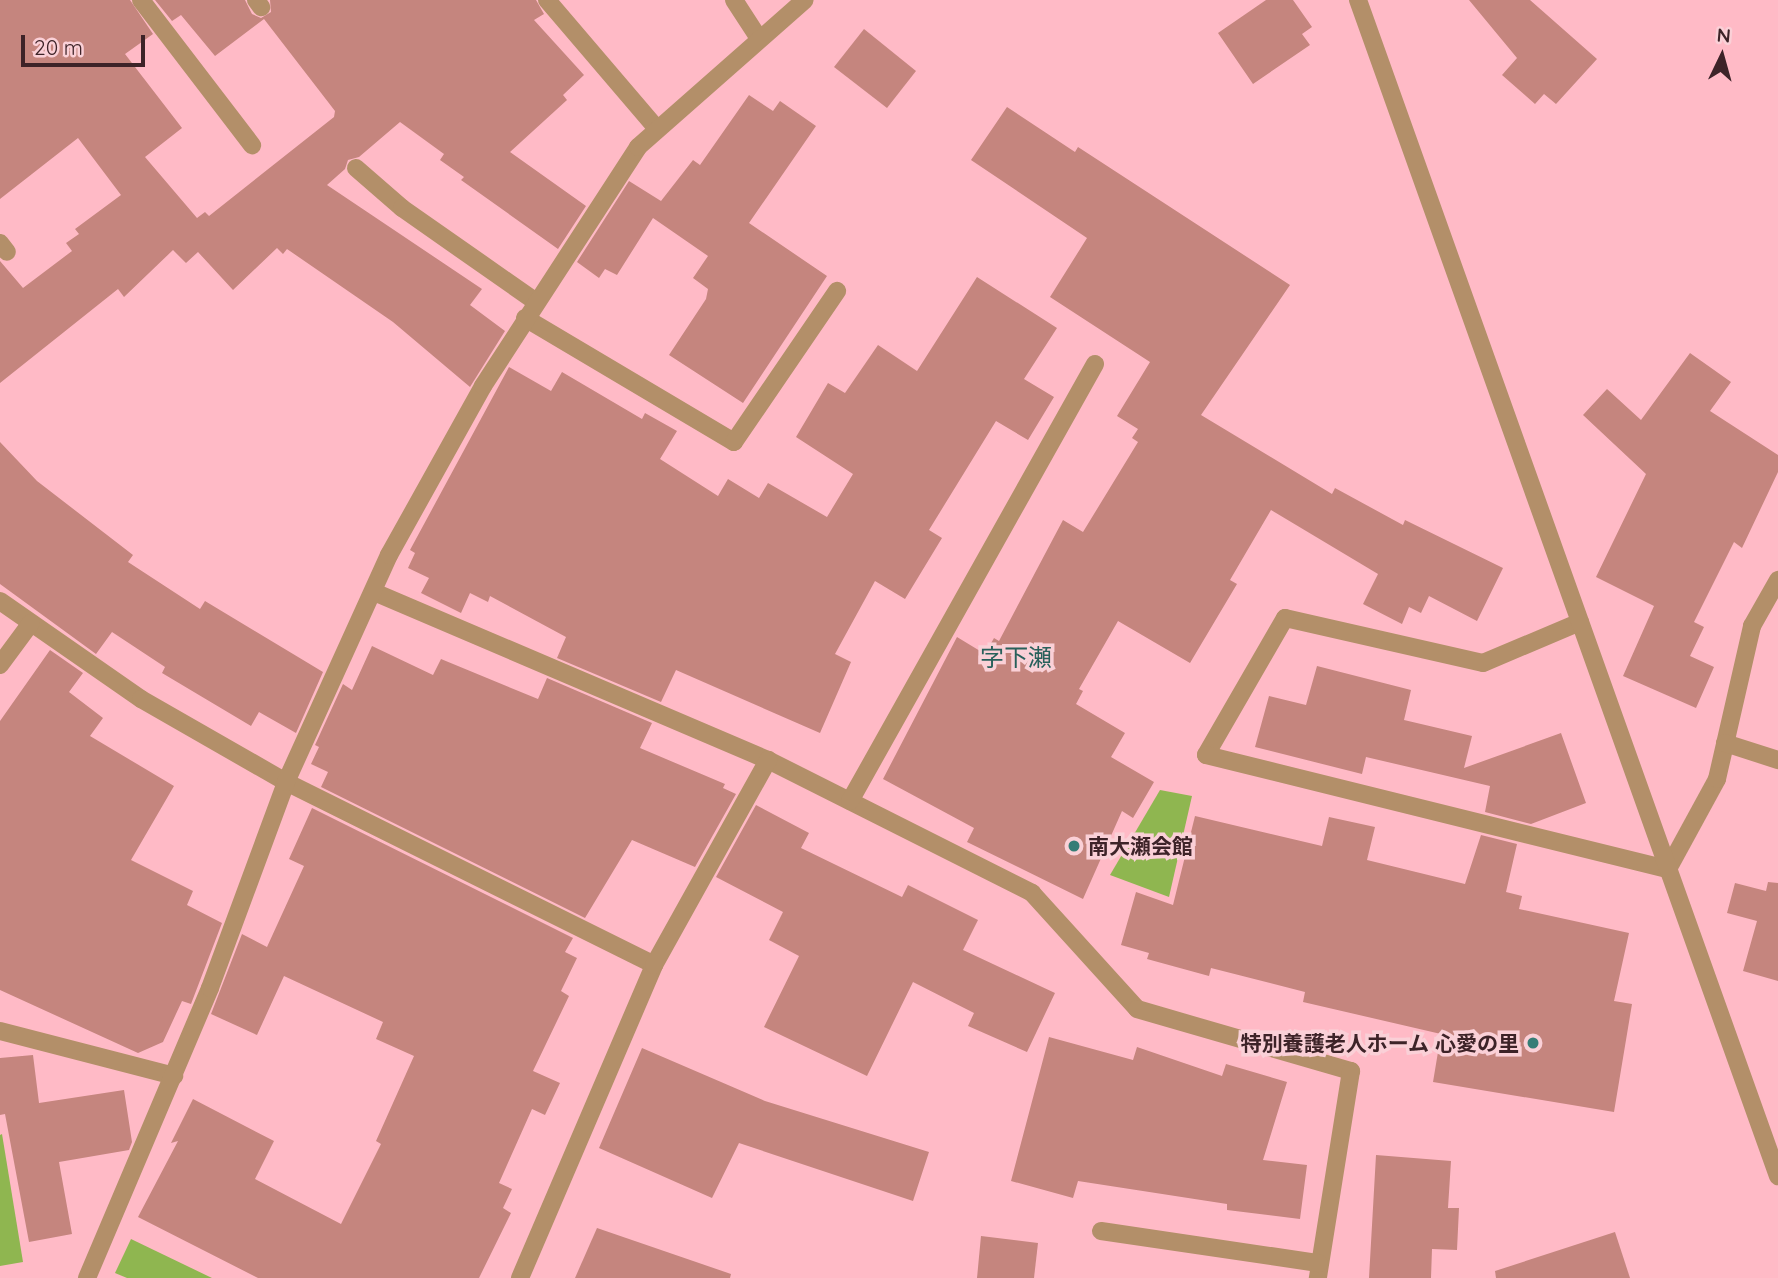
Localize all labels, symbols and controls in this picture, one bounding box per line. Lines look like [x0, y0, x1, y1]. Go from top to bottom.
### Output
scale bar [24, 21, 149, 65]
north arrow [1687, 21, 1757, 91]
text: N [1716, 23, 1732, 48]
text: 20 m [34, 34, 83, 60]
district label: 字下瀬 [980, 644, 1052, 672]
place label: 南大瀬会館 [1088, 833, 1193, 859]
marker: 南大瀬会館 [1066, 838, 1082, 854]
place label: 特別養護老人ホーム 心愛の里 [1240, 1030, 1519, 1056]
marker: 特別養護老人ホーム 心愛の里 [1525, 1035, 1541, 1051]

